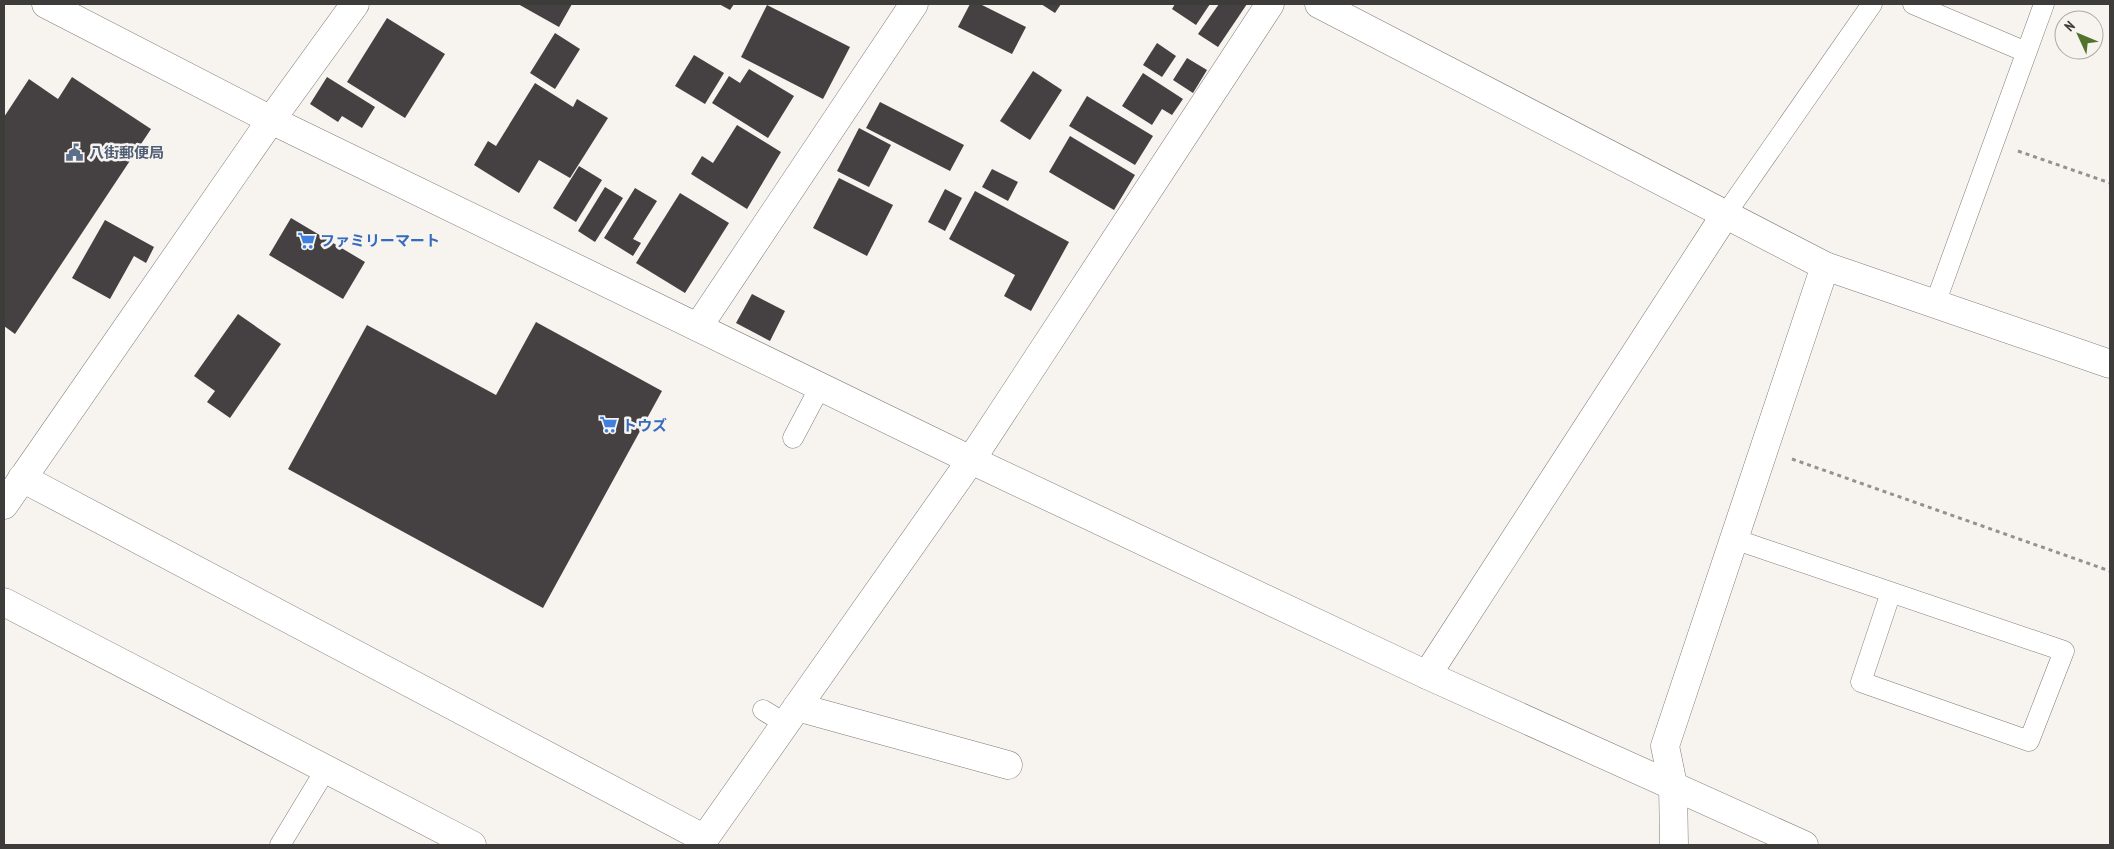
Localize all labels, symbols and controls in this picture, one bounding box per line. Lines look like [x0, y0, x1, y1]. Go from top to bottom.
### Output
north arrow [2054, 10, 2104, 60]
text: N [2061, 17, 2079, 35]
public building icon: 八街郵便局 [65, 142, 85, 162]
place label: 八街郵便局 [89, 143, 164, 162]
supermarket icon: ファミリーマート [296, 230, 316, 250]
place label: ファミリーマート [320, 231, 440, 250]
supermarket icon: トウズ [598, 415, 618, 435]
place label: トウズ [622, 416, 667, 435]

